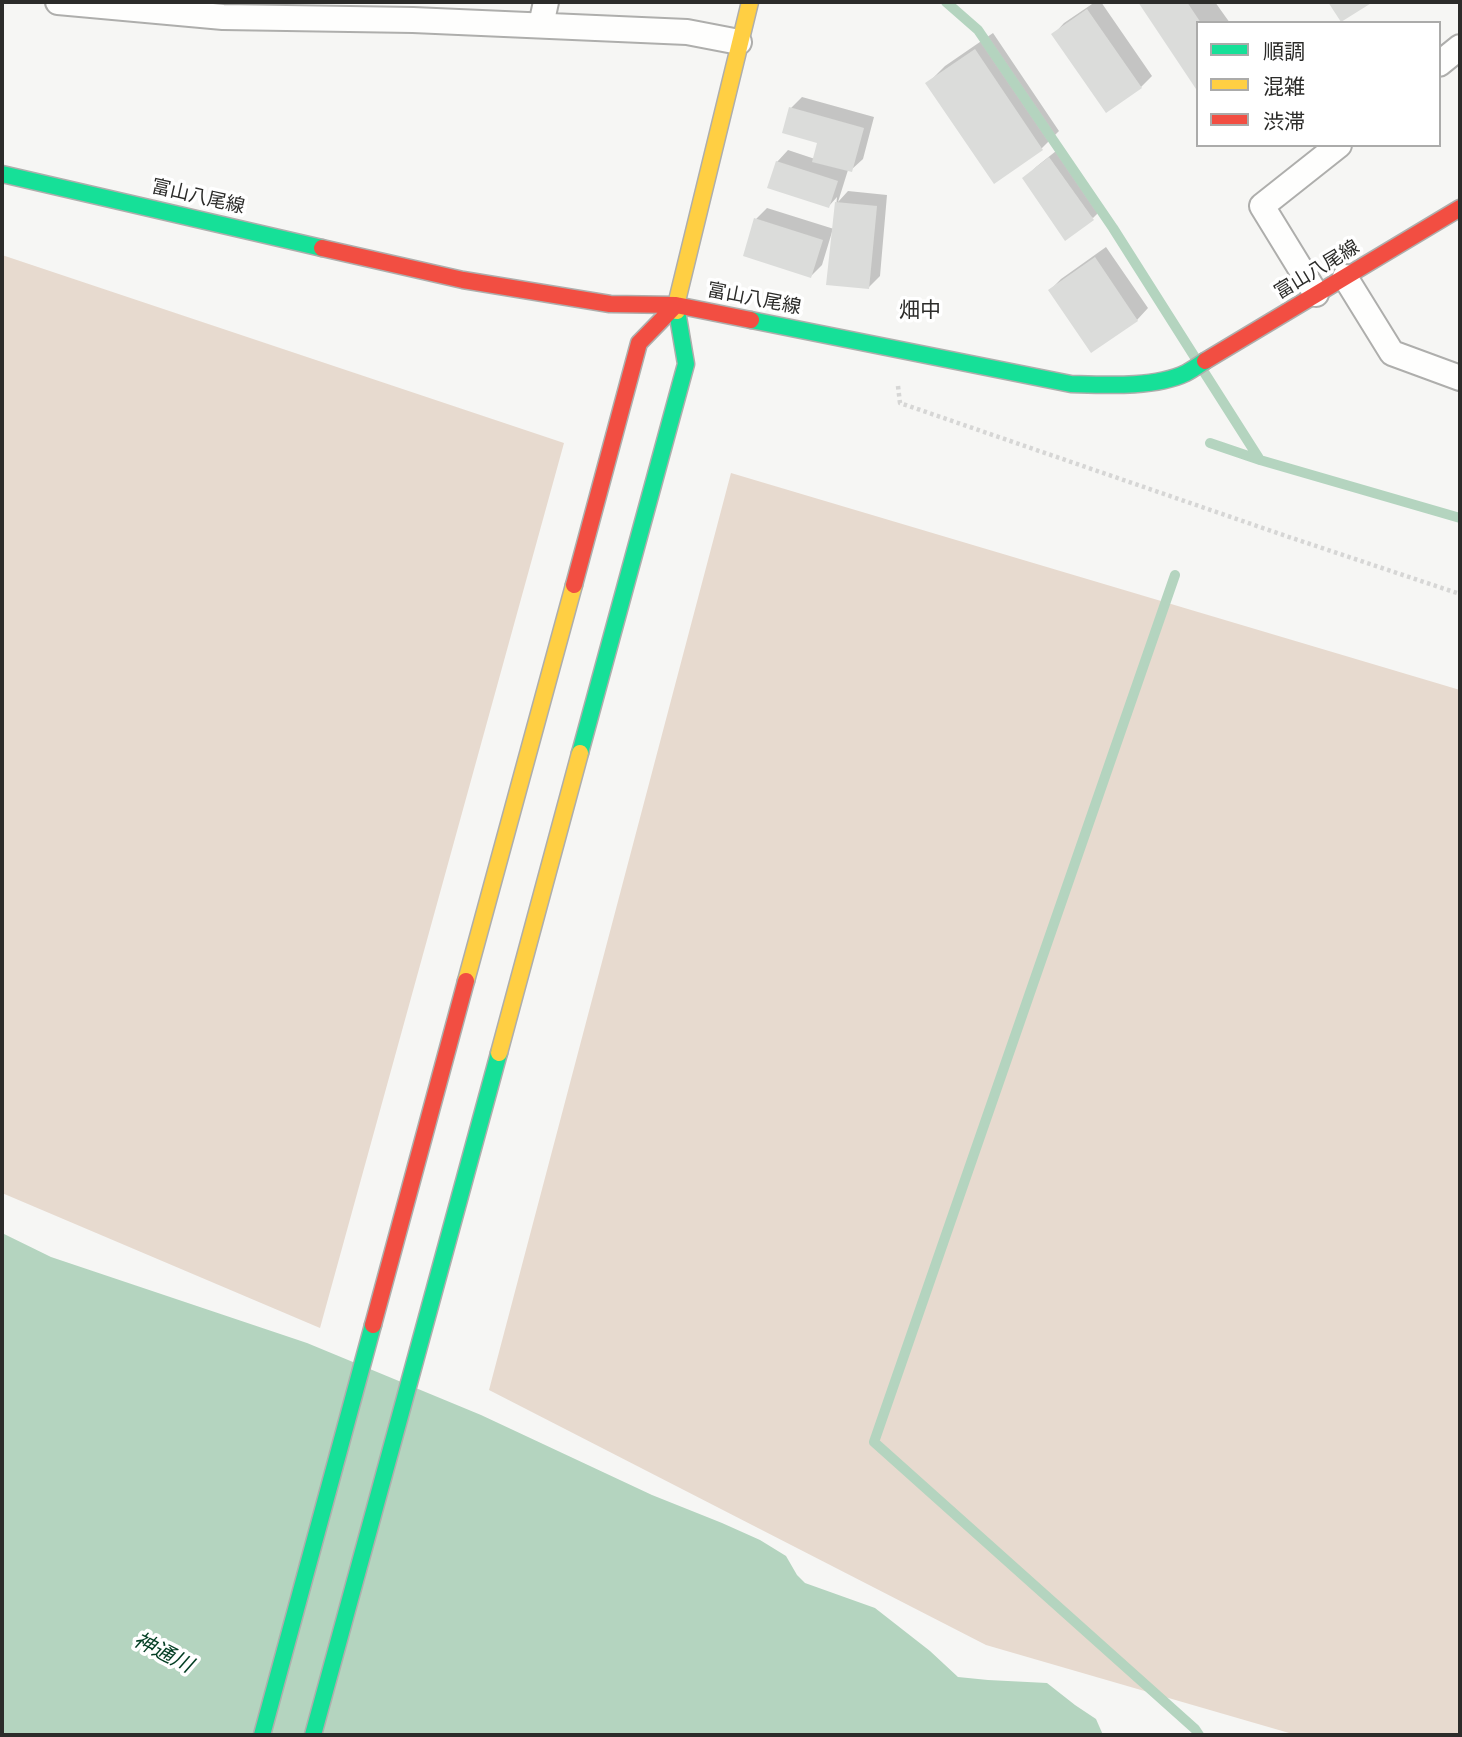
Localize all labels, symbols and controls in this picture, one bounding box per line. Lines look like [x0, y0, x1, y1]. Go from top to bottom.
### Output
legend [1196, 21, 1441, 147]
text: 順調 [1263, 34, 1305, 65]
text: 混雑 [1263, 69, 1305, 100]
text: 渋滞 [1263, 104, 1305, 135]
street label: 富山八尾線 [149, 175, 247, 219]
street label: 富山八尾線 [1270, 236, 1364, 304]
street label: 富山八尾線 [705, 279, 803, 319]
district label: 畑中 [899, 298, 941, 324]
water label: 神通川 [129, 1627, 197, 1679]

